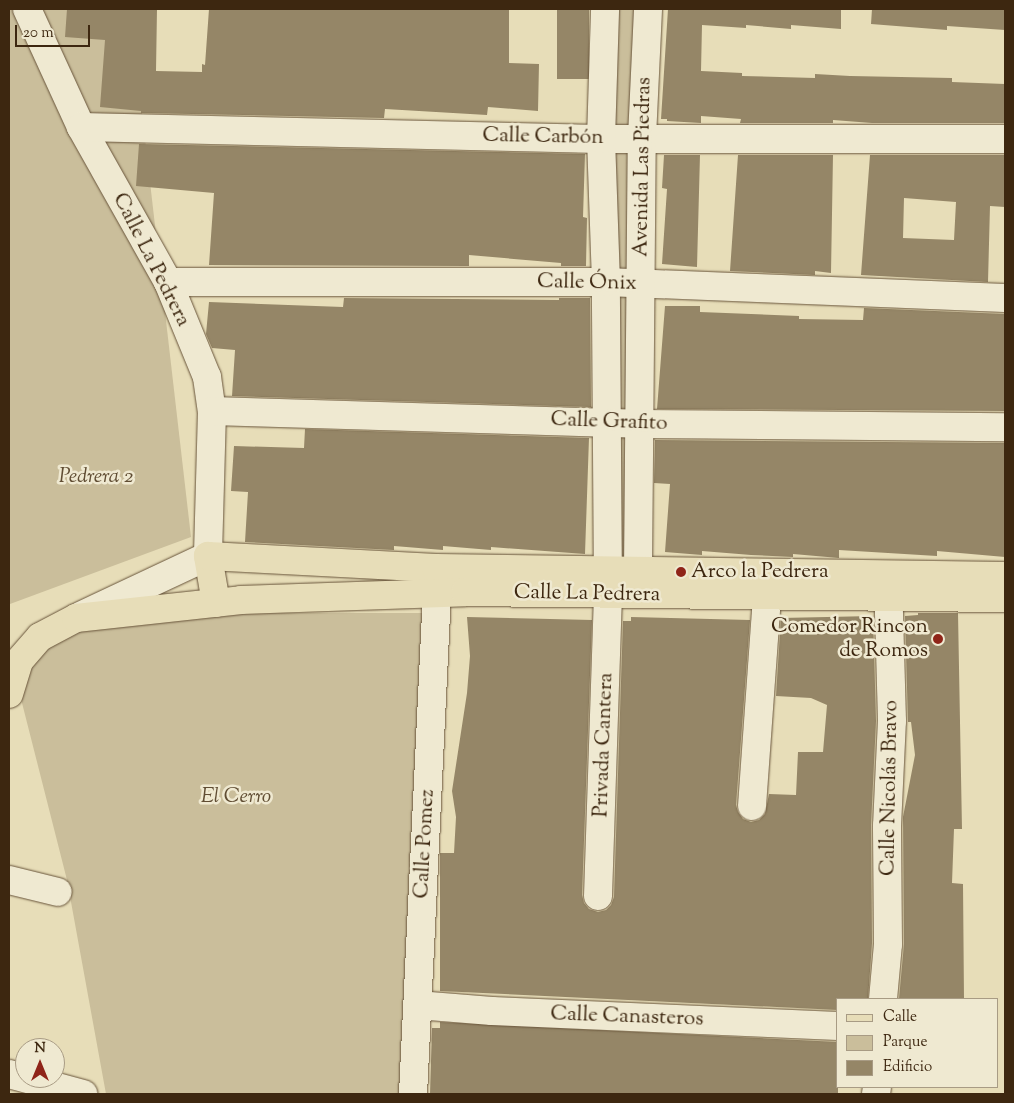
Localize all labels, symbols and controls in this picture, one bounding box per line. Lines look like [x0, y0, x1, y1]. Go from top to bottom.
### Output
scale bar [18, 15, 92, 47]
text: 20 m [23, 23, 54, 44]
street label: Avenida Las Piedras [629, 77, 657, 257]
street label: Calle Carbón [482, 123, 604, 151]
street label: Calle La Pedrera [107, 189, 195, 331]
street label: Calle Ónix [537, 270, 637, 296]
street label: Calle Grafito [550, 407, 668, 437]
park label: Pedrera 2 [59, 464, 133, 490]
place label: Arco la Pedrera [691, 559, 829, 585]
marker: Arco la Pedrera [675, 566, 687, 578]
street label: Calle La Pedrera [514, 580, 660, 608]
place label: Comedor Rincon de Romos [771, 614, 928, 664]
marker: Comedor Rincon de Romos [932, 633, 944, 645]
street label: Privada Cantera [589, 672, 619, 818]
street label: Calle Nicolás Bravo [876, 700, 904, 876]
park label: El Cerro [201, 784, 271, 810]
street label: Calle Pomez [410, 789, 440, 899]
legend [836, 998, 999, 1088]
street label: Calle Canasteros [550, 1002, 704, 1032]
text: Calle [883, 1007, 917, 1028]
text: Parque [883, 1032, 927, 1053]
north arrow [15, 1038, 65, 1088]
text: N [34, 1039, 46, 1059]
text: Edificio [883, 1057, 932, 1078]

